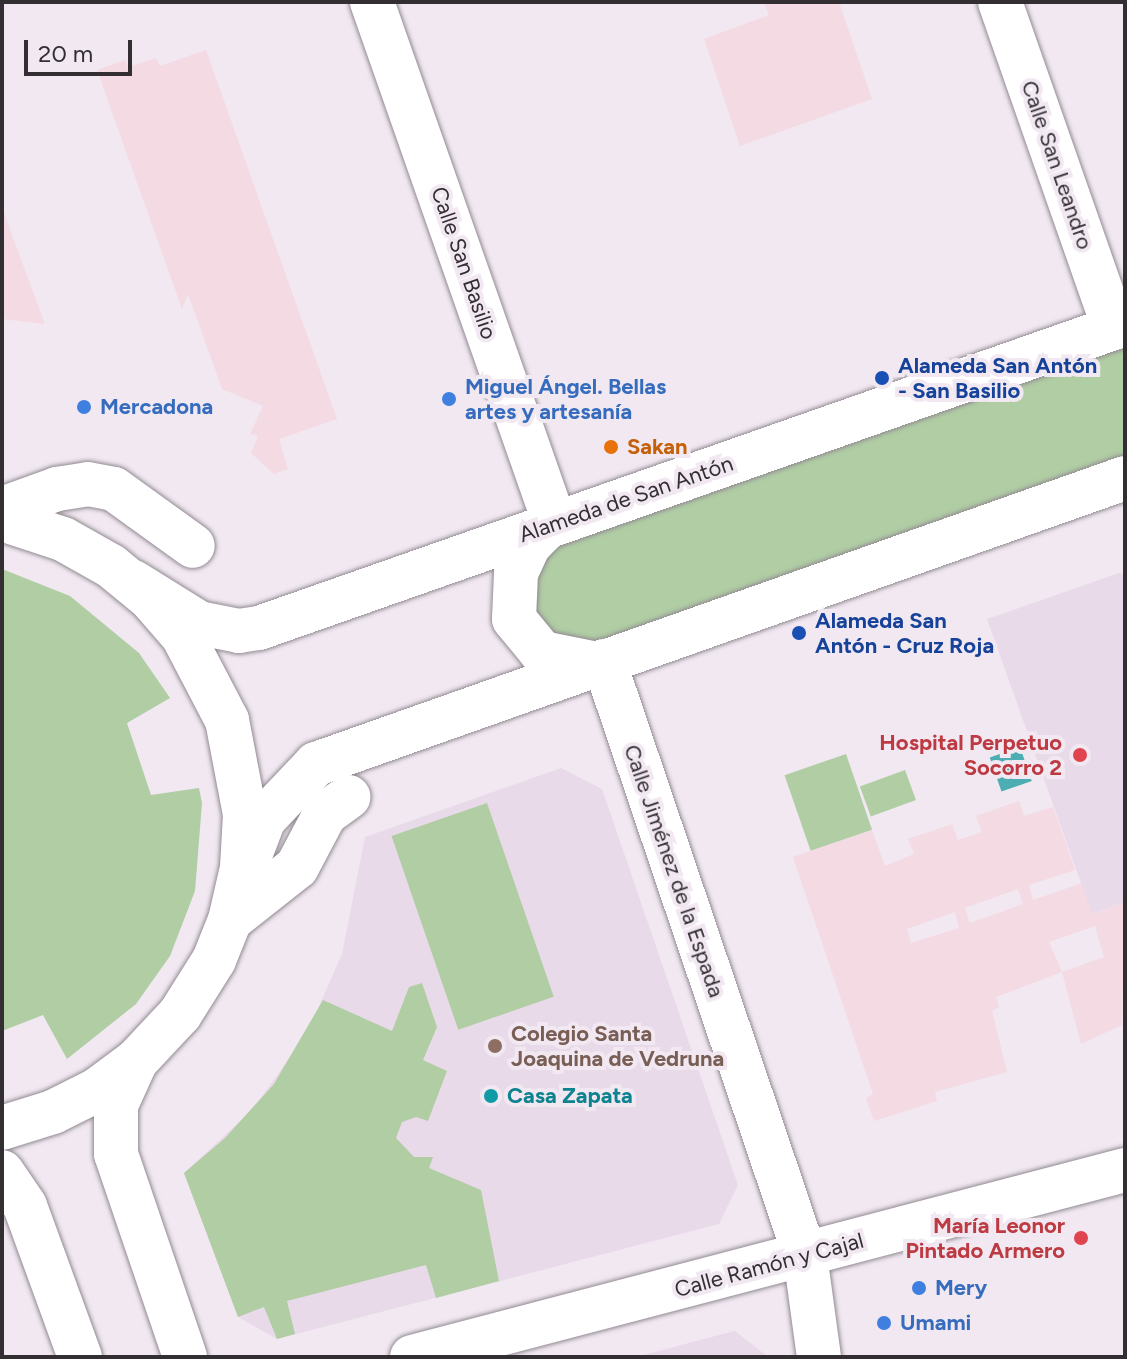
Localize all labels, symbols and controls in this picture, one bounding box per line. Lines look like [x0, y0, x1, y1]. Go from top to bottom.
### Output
scale bar [28, 24, 136, 74]
text: 20 m [38, 39, 93, 68]
street label: Calle San Leandro [1016, 77, 1098, 253]
street label: Calle San Basilio [426, 183, 502, 343]
place label: Alameda San Antón - San Basilio [898, 352, 1097, 404]
marker: Alameda San Antón - San Basilio [873, 369, 891, 387]
place label: Miguel Ángel. Bellas artes y artesanía [465, 373, 666, 424]
marker: Miguel Ángel. Bellas artes y artesanía [440, 390, 458, 408]
place label: Mercadona [100, 394, 213, 420]
marker: Mercadona [75, 398, 93, 416]
place label: Sakan [627, 434, 688, 460]
marker: Sakan [602, 438, 620, 456]
street label: Alameda de San Antón [516, 450, 736, 548]
place label: Alameda San Antón - Cruz Roja [815, 607, 994, 658]
marker: Alameda San Antón - Cruz Roja [790, 624, 808, 642]
place label: Hospital Perpetuo Socorro 2 [879, 729, 1062, 780]
street label: Calle Jiménez de la Espada [618, 741, 730, 1001]
marker: Hospital Perpetuo Socorro 2 [1069, 744, 1091, 766]
place label: Colegio Santa Joaquina de Vedruna [511, 1020, 724, 1072]
marker: Colegio Santa Joaquina de Vedruna [486, 1037, 504, 1055]
place label: Casa Zapata [507, 1083, 633, 1109]
marker: Casa Zapata [482, 1087, 500, 1105]
place label: María Leonor Pintado Armero [905, 1212, 1065, 1264]
street label: Calle Ramón y Cajal [672, 1227, 866, 1303]
marker: María Leonor Pintado Armero [1072, 1229, 1090, 1247]
place label: Mery [935, 1275, 987, 1301]
marker: Mery [910, 1279, 928, 1297]
place label: Umami [900, 1310, 971, 1336]
marker: Umami [875, 1314, 893, 1332]

